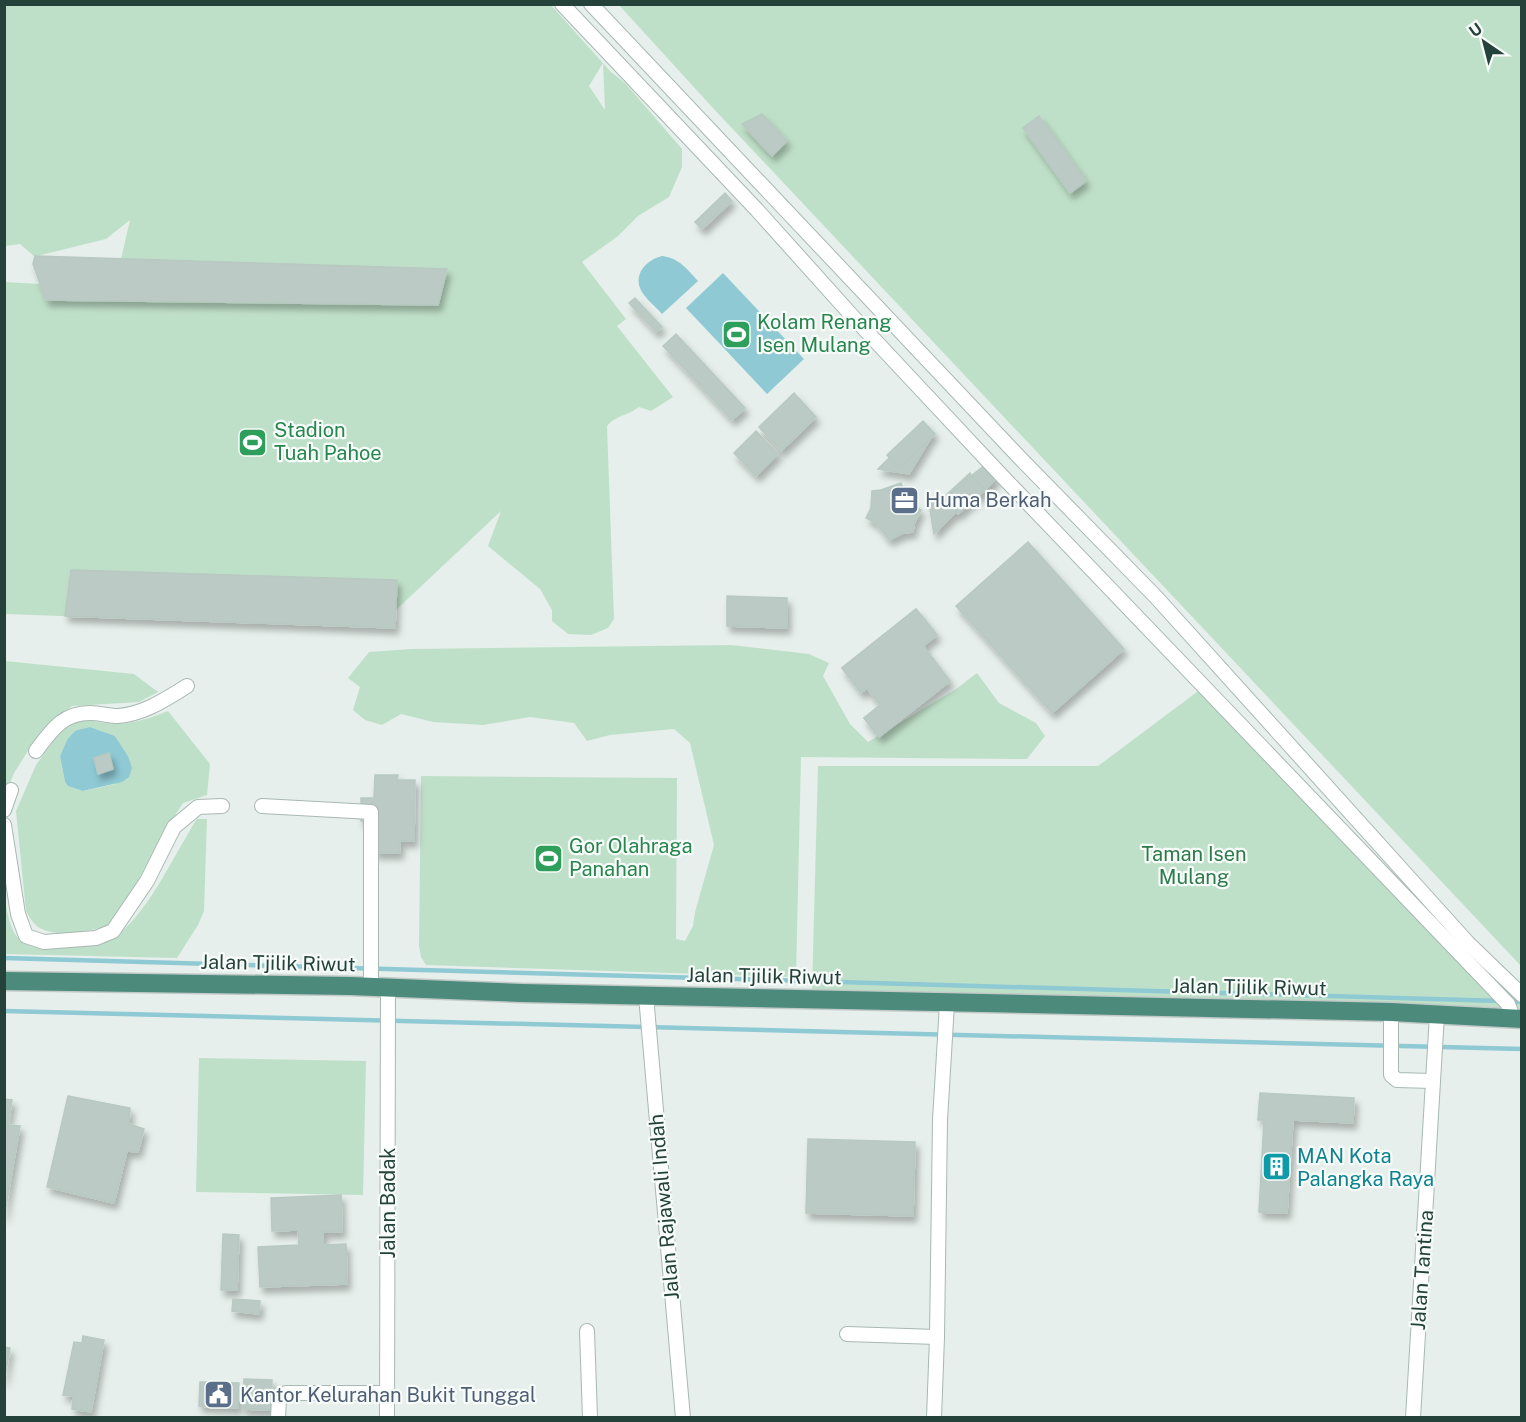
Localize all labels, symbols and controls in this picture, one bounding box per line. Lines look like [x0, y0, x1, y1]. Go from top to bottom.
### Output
north arrow [1454, 12, 1514, 72]
text: U [1465, 19, 1486, 41]
place label: Kolam Renang Isen Mulang [757, 310, 892, 357]
sports icon: Kolam Renang Isen Mulang [720, 318, 752, 350]
place label: Stadion Tuah Pahoe [274, 418, 382, 465]
sports icon: Stadion Tuah Pahoe [237, 426, 269, 458]
office icon: Huma Berkah [888, 484, 920, 516]
place label: Huma Berkah [925, 488, 1051, 512]
place label: Gor Olahraga Panahan [569, 834, 692, 881]
sports icon: Gor Olahraga Panahan [532, 842, 564, 874]
park label: Taman Isen Mulang [1141, 842, 1247, 889]
street label: Jalan Tjilik Riwut [200, 950, 356, 976]
street label: Jalan Tjilik Riwut [686, 963, 842, 989]
street label: Jalan Tjilik Riwut [1171, 974, 1327, 1000]
street label: Jalan Rajawali Indah [644, 1113, 684, 1301]
place label: MAN Kota Palangka Raya [1297, 1144, 1434, 1191]
street label: Jalan Badak [376, 1148, 400, 1258]
building icon: MAN Kota Palangka Raya [1260, 1151, 1292, 1183]
street label: Jalan Tantina [1406, 1209, 1438, 1331]
public building icon: Kantor Kelurahan Bukit Tunggal [203, 1379, 235, 1411]
place label: Kantor Kelurahan Bukit Tunggal [240, 1383, 536, 1407]

